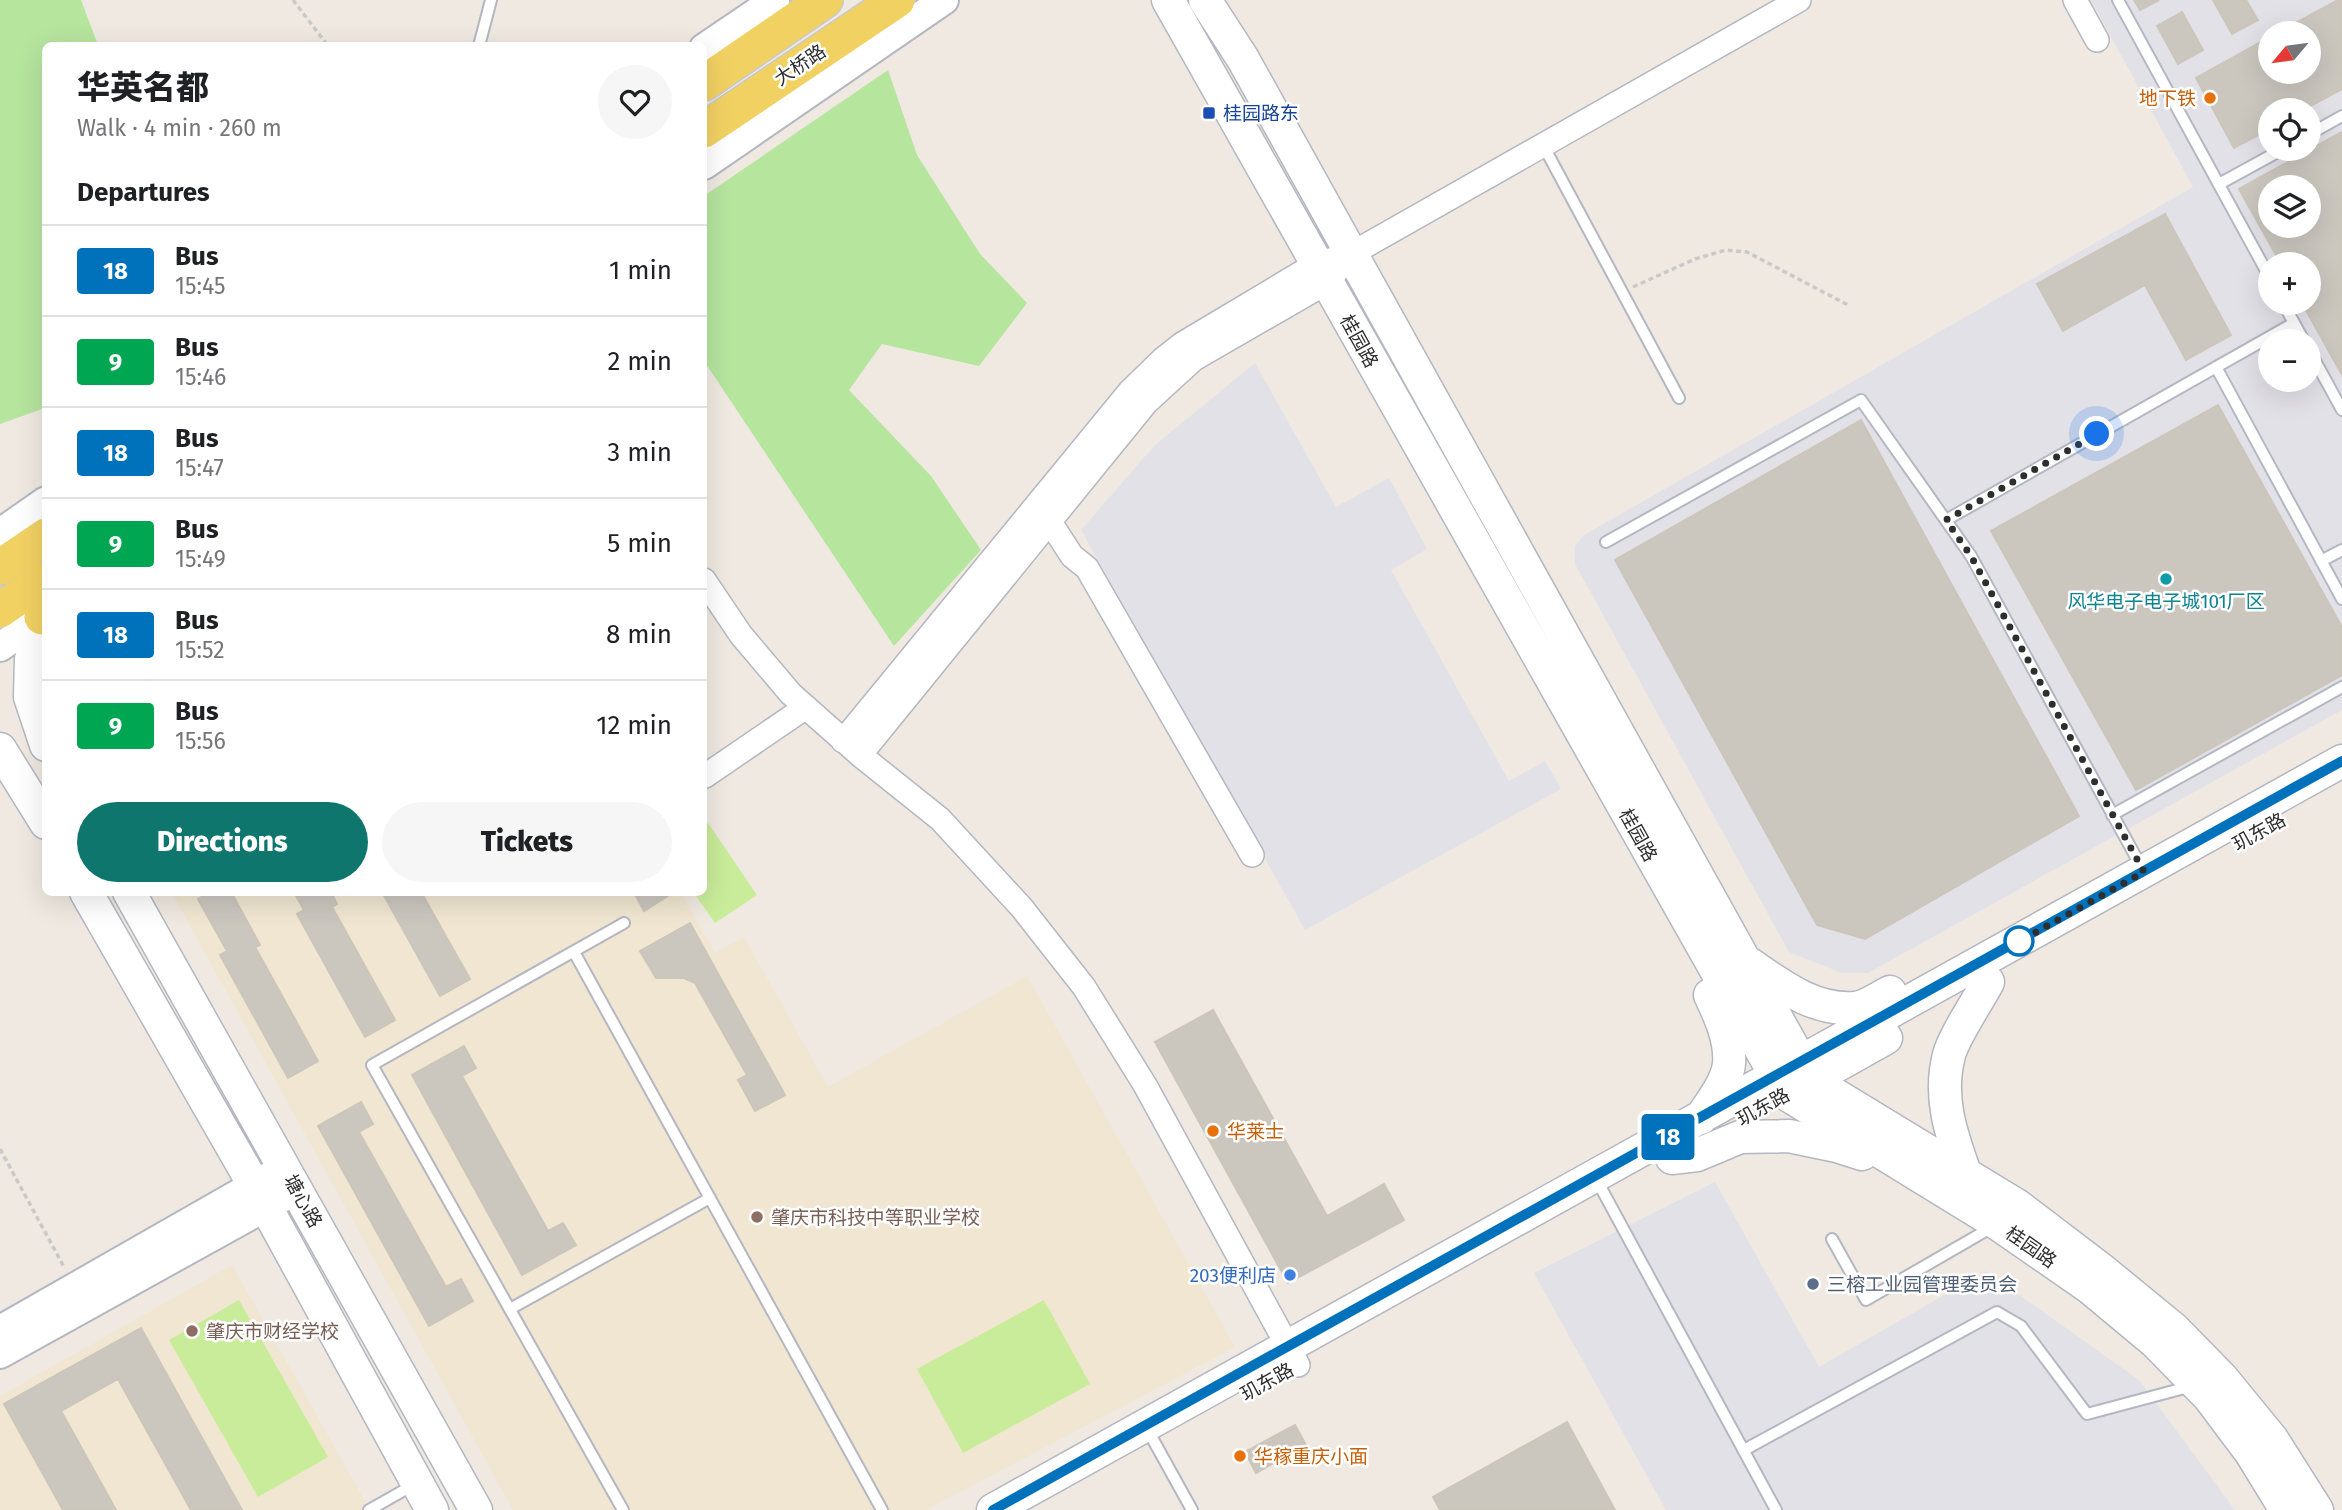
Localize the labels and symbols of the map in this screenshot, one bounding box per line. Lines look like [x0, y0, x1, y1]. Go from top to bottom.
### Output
north arrow [2258, 21, 2320, 84]
street label: 大桥路 [770, 40, 830, 90]
place label: 地下铁 [2139, 87, 2196, 110]
marker: 地下铁 [2202, 90, 2218, 106]
place label: 桂园路东 [1223, 102, 1299, 125]
marker: 桂园路东 [1201, 105, 1217, 121]
street label: 桂园路 [1335, 310, 1383, 372]
your location [2079, 416, 2114, 451]
marker: 风华电子电子城101厂区 [2158, 571, 2174, 587]
place label: 风华电子电子城101厂区 [2067, 590, 2265, 613]
street label: 桂园路 [1614, 804, 1662, 866]
street label: 玑东路 [2228, 808, 2290, 856]
unlabelled marker [2004, 926, 2034, 956]
street label: 玑东路 [1732, 1083, 1794, 1131]
line badge: 18 [1636, 1114, 1700, 1160]
place label: 华莱士 [1227, 1120, 1284, 1143]
marker: 华莱士 [1205, 1123, 1221, 1139]
street label: 塘心路 [279, 1170, 327, 1232]
place label: 肇庆市科技中等职业学校 [771, 1206, 980, 1229]
marker: 肇庆市科技中等职业学校 [749, 1209, 765, 1225]
street label: 桂园路 [2001, 1221, 2061, 1273]
place label: 203便利店 [1190, 1264, 1276, 1287]
marker: 203便利店 [1282, 1267, 1298, 1283]
place label: 三榕工业园管理委员会 [1827, 1273, 2017, 1296]
marker: 三榕工业园管理委员会 [1805, 1276, 1821, 1292]
place label: 肇庆市财经学校 [206, 1320, 339, 1343]
marker: 肇庆市财经学校 [184, 1323, 200, 1339]
street label: 玑东路 [1236, 1358, 1298, 1406]
place label: 华稼重庆小面 [1254, 1445, 1368, 1468]
marker: 华稼重庆小面 [1232, 1448, 1248, 1464]

